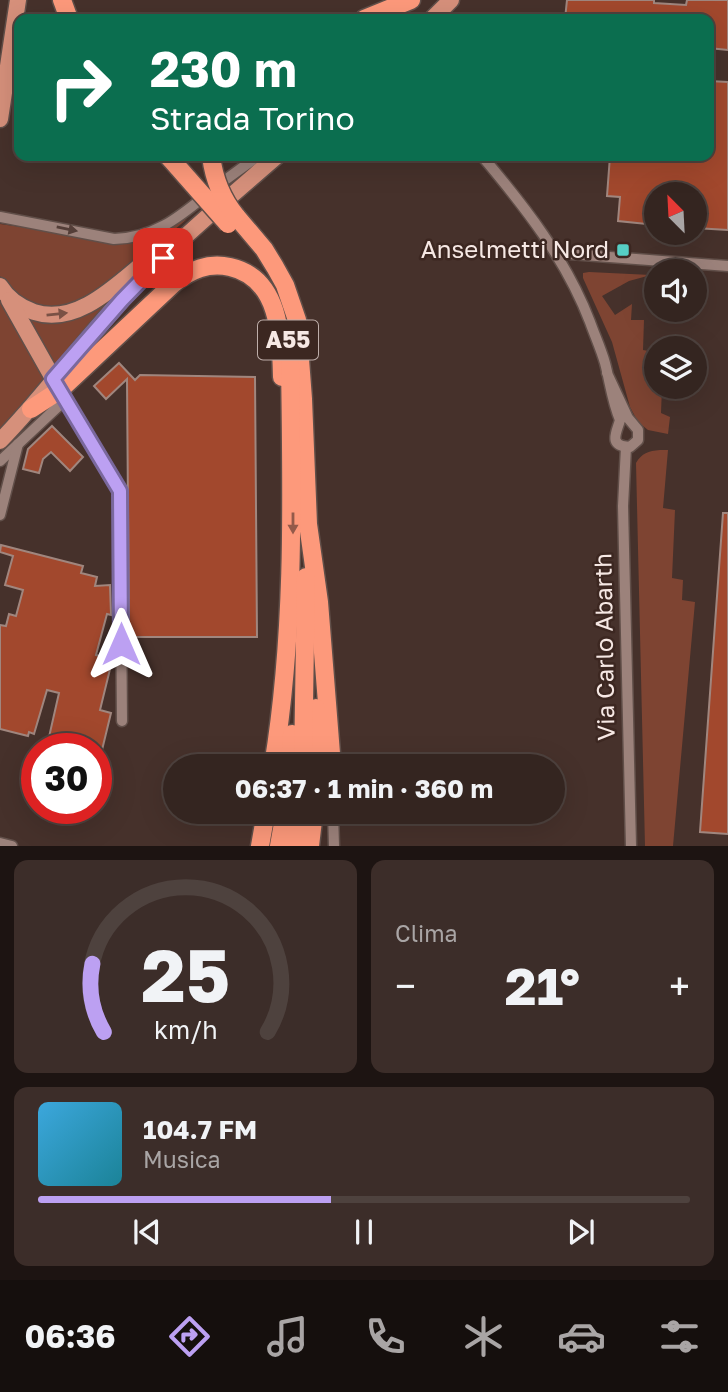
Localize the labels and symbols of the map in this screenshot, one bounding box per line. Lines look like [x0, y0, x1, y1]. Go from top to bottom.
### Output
north arrow [644, 182, 707, 245]
one-way arrow [56, 224, 78, 235]
pin [133, 228, 193, 288]
place label: Anselmetti Nord [421, 234, 609, 263]
marker: Anselmetti Nord [615, 242, 631, 258]
one-way arrow [46, 309, 68, 320]
road number: A55 [258, 320, 318, 360]
one-way arrow [287, 512, 298, 534]
street label: Via Carlo Abarth [587, 553, 620, 741]
position arrow [84, 607, 158, 681]
speed limit sign: 30 [21, 733, 112, 824]

